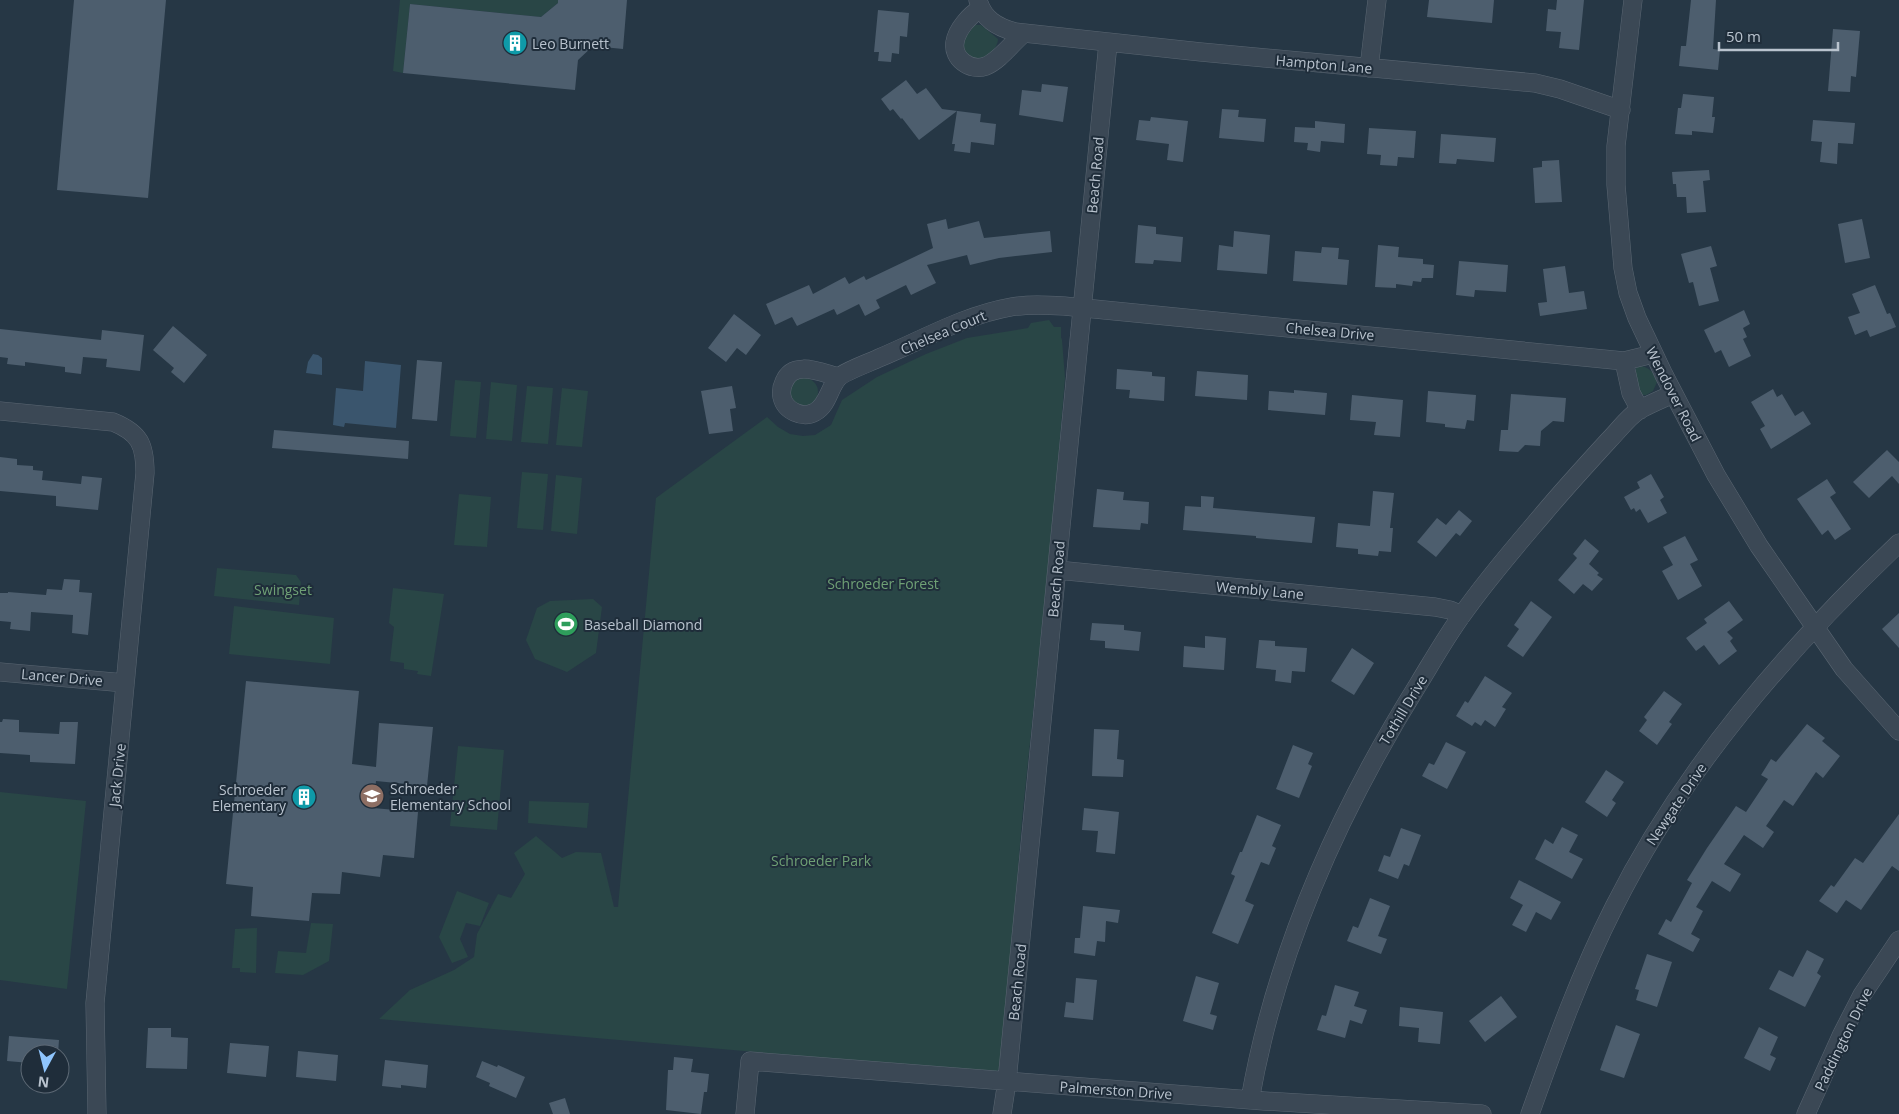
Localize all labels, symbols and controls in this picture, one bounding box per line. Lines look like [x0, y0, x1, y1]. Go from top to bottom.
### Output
scale bar [1719, 20, 1838, 52]
text: 50 m [1726, 26, 1761, 46]
building icon: Leo Burnett [502, 30, 528, 56]
place label: Leo Burnett [532, 34, 609, 53]
street label: Hampton Lane [1275, 50, 1373, 78]
street label: Beach Road [1082, 136, 1108, 214]
street label: Chelsea Court [897, 305, 989, 359]
street label: Chelsea Drive [1285, 318, 1375, 344]
street label: Wendover Road [1642, 343, 1706, 445]
street label: Beach Road [1043, 540, 1069, 618]
park label: Schroeder Forest [827, 574, 939, 593]
street label: Wembly Lane [1215, 577, 1305, 603]
park label: Swingset [254, 580, 312, 599]
sports icon: Baseball Diamond [553, 611, 579, 637]
place label: Baseball Diamond [584, 615, 702, 634]
street label: Lancer Drive [20, 664, 104, 690]
street label: Tothill Drive [1375, 671, 1431, 748]
street label: Jack Drive [104, 742, 130, 810]
street label: Newgate Drive [1641, 759, 1711, 849]
place label: Schroeder Elementary School [390, 779, 511, 814]
place label: Schroeder Elementary [212, 780, 287, 815]
school or university icon: Schroeder Elementary School [359, 783, 385, 809]
building icon: Schroeder Elementary [291, 784, 317, 810]
park label: Schroeder Park [771, 851, 872, 870]
street label: Beach Road [1004, 943, 1030, 1021]
street label: Paddington Drive [1810, 984, 1876, 1094]
north arrow [20, 1044, 70, 1094]
text: N [37, 1072, 50, 1093]
street label: Palmerston Drive [1059, 1077, 1173, 1103]

